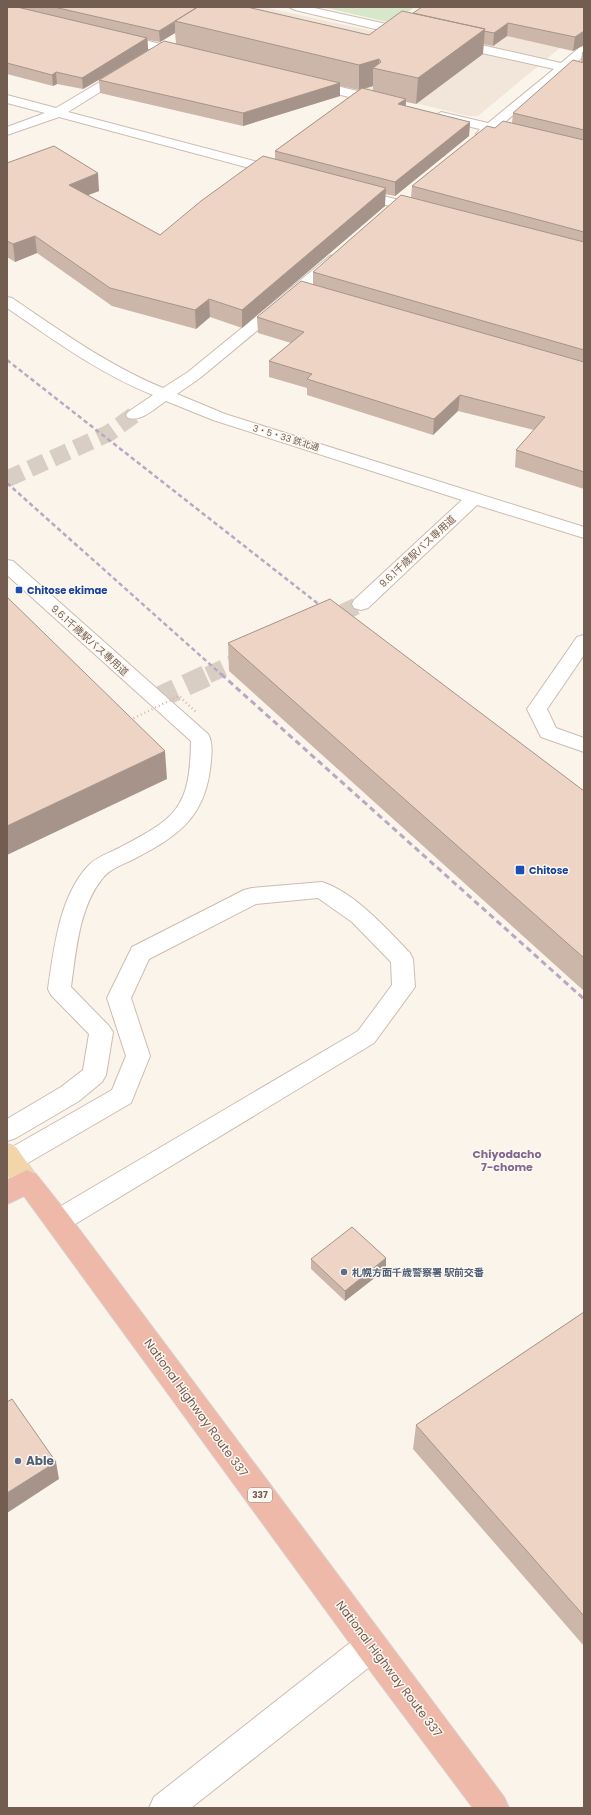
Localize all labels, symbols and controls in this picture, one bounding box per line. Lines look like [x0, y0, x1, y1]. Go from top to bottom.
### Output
street label: 3・5・33 鉄北通 [251, 422, 321, 454]
street label: 9.6.1千歳駅バス専用道 [376, 512, 459, 591]
place label: Chitose ekimae [27, 583, 107, 598]
marker: Chitose ekimae [14, 585, 24, 595]
street label: 9.6.1千歳駅バス専用道 [47, 601, 132, 679]
place label: Chitose [529, 863, 568, 878]
marker: Chitose [514, 864, 526, 876]
district label: Chiyodacho 7-chome [472, 1146, 542, 1175]
place label: 札幌方面千歳警察署 駅前交番 [352, 1265, 484, 1280]
marker: 札幌方面千歳警察署 駅前交番 [339, 1267, 349, 1277]
street label: National Highway Route 337 [140, 1335, 253, 1481]
place label: Able [26, 1452, 55, 1469]
marker: Able [13, 1456, 23, 1466]
road number: 337 [248, 1488, 272, 1502]
street label: National Highway Route 337 [332, 1597, 447, 1741]

